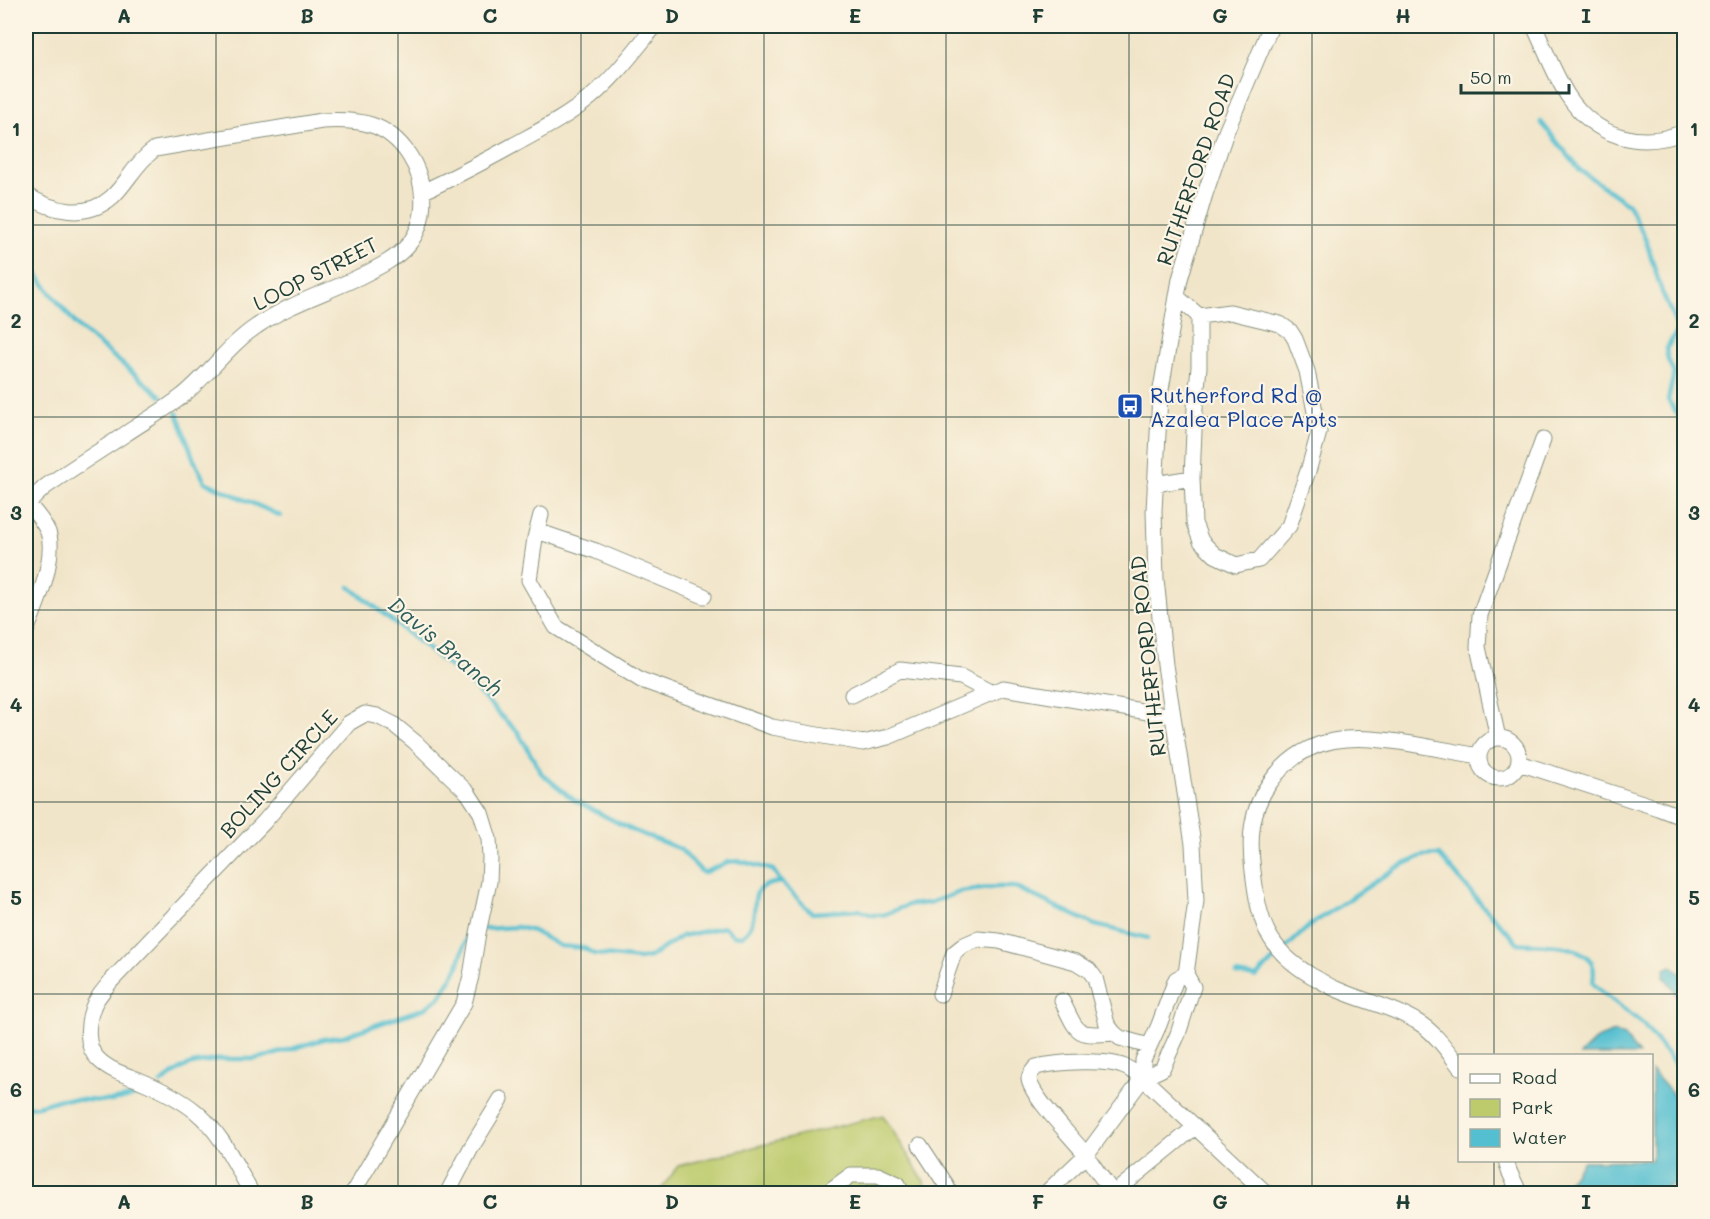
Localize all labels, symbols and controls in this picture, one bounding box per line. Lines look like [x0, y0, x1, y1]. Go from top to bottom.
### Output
text: A [117, 2, 131, 28]
text: B [300, 2, 314, 28]
text: C [483, 2, 498, 28]
text: D [665, 2, 679, 28]
text: E [849, 2, 861, 28]
text: F [1032, 2, 1045, 28]
text: G [1212, 2, 1228, 28]
text: H [1395, 2, 1411, 28]
text: I [1581, 2, 1591, 28]
scale bar [1461, 57, 1569, 95]
text: 50 m [1470, 65, 1512, 89]
street label: RUTHERFORD ROAD [1149, 69, 1241, 269]
text: 1 [12, 115, 20, 141]
text: 1 [1690, 115, 1698, 141]
street label: LOOP STREET [248, 230, 382, 316]
text: 2 [10, 307, 22, 333]
text: 2 [1688, 307, 1700, 333]
place label: Rutherford Rd @ Azalea Place Apts [1150, 381, 1338, 432]
bus stop icon: Rutherford Rd @ Azalea Place Apts [1115, 391, 1145, 421]
text: 3 [10, 499, 22, 525]
text: 3 [1688, 499, 1700, 525]
street label: RUTHERFORD ROAD [1123, 554, 1171, 758]
water label: Davis Branch [383, 590, 509, 702]
text: 4 [10, 691, 23, 717]
text: 4 [1688, 691, 1701, 717]
street label: BOLING CIRCLE [213, 703, 343, 843]
text: 5 [10, 884, 22, 910]
text: 5 [1688, 884, 1700, 910]
legend [1458, 1054, 1653, 1162]
text: Road [1512, 1065, 1557, 1089]
text: 6 [10, 1076, 22, 1102]
text: 6 [1688, 1076, 1700, 1102]
text: Park [1512, 1095, 1553, 1119]
text: Water [1512, 1125, 1567, 1149]
text: A [117, 1188, 131, 1214]
text: B [300, 1188, 314, 1214]
text: C [483, 1188, 498, 1214]
text: D [665, 1188, 679, 1214]
text: E [849, 1188, 861, 1214]
text: F [1032, 1188, 1045, 1214]
text: G [1212, 1188, 1228, 1214]
text: H [1395, 1188, 1411, 1214]
text: I [1581, 1188, 1591, 1214]

